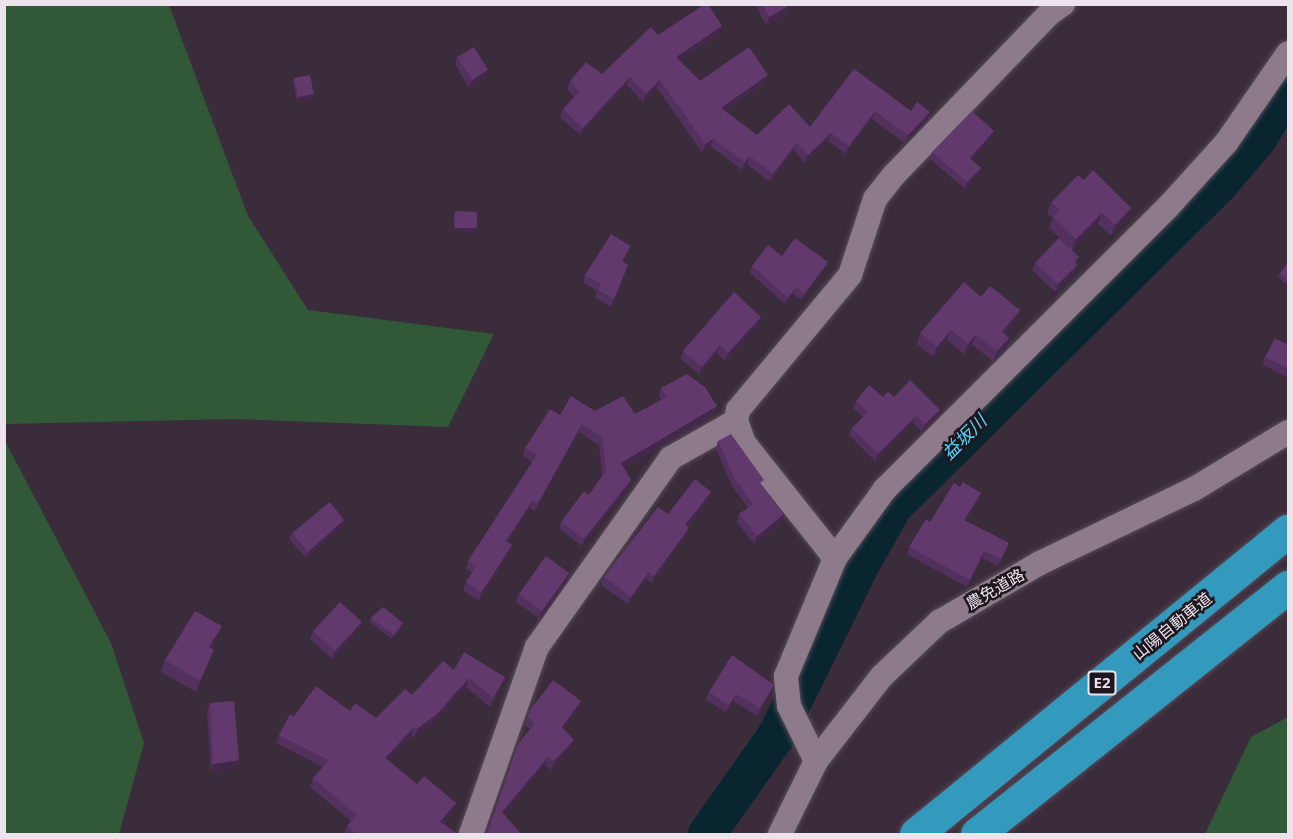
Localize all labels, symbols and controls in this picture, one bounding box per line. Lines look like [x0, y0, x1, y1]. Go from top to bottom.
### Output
water label: 益坂川 [937, 410, 991, 464]
street label: 農免道路 [962, 565, 1028, 613]
street label: 山陽自動車道 [1129, 588, 1215, 664]
road number: E2 [1087, 671, 1117, 695]

